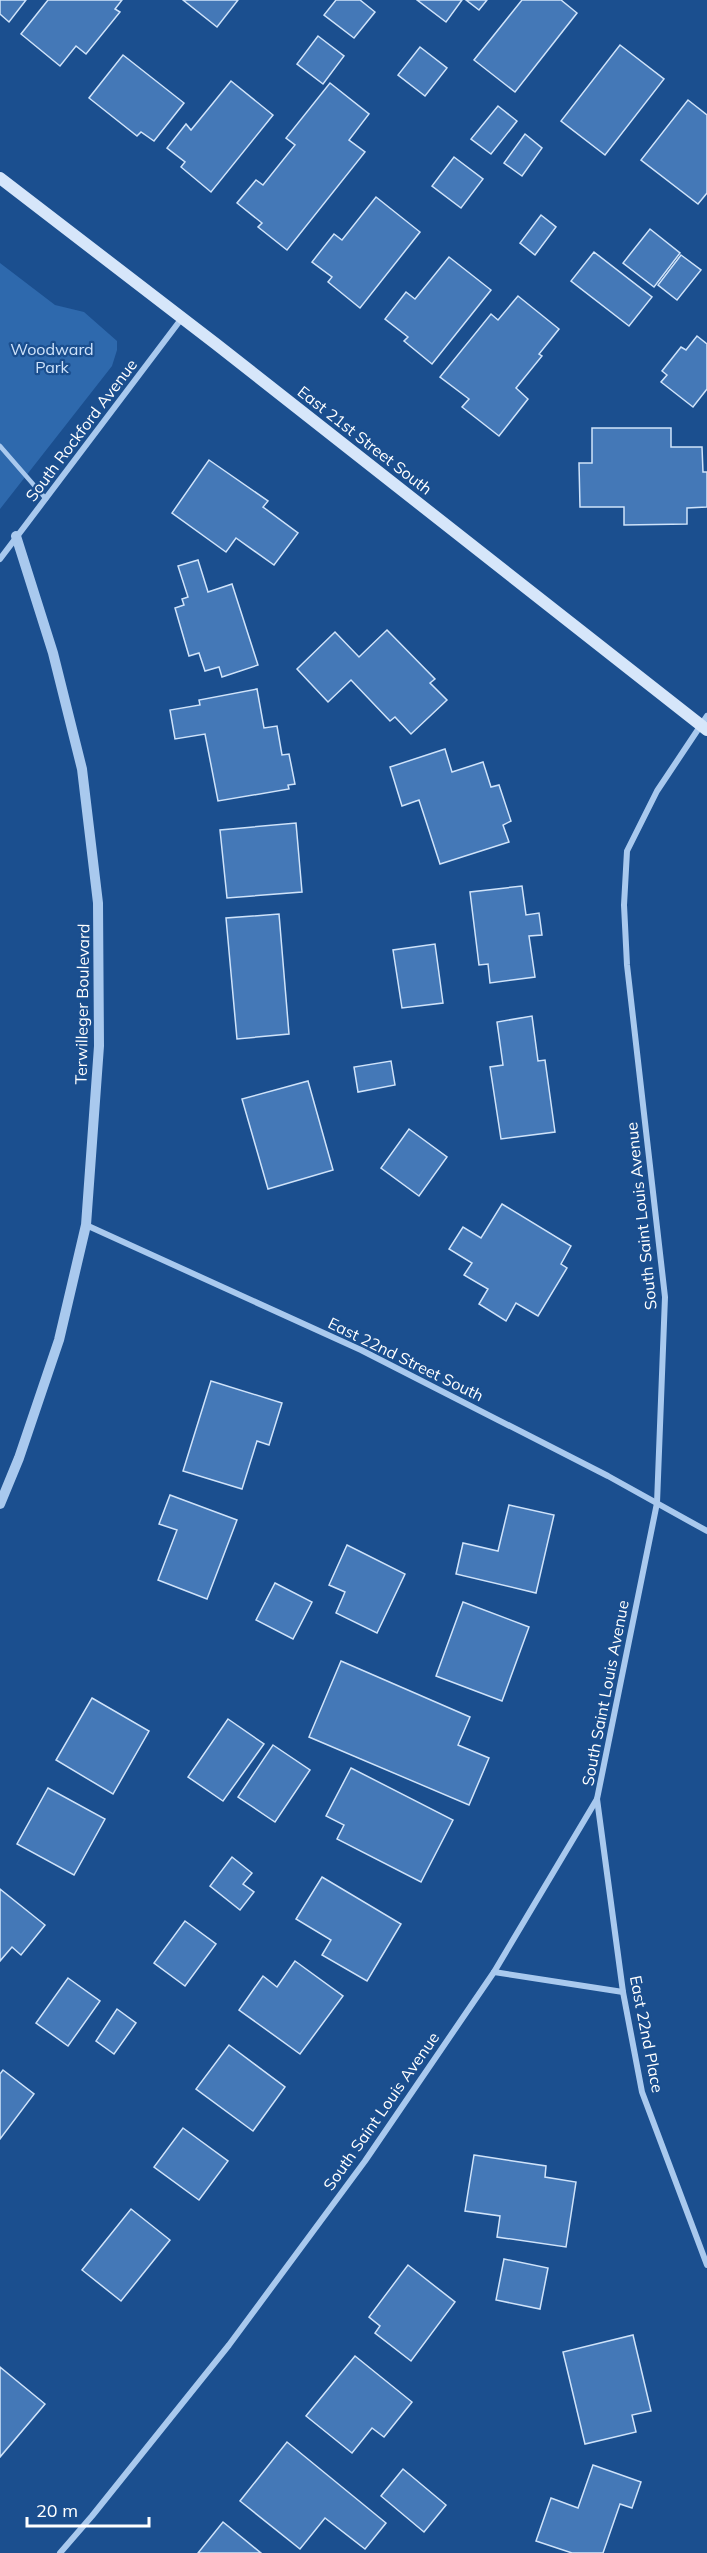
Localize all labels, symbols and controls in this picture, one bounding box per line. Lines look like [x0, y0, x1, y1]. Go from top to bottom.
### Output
park label: Woodward Park [10, 339, 94, 377]
street label: South Rockford Avenue [21, 355, 141, 505]
street label: East 21st Street South [294, 381, 436, 499]
street label: Terwilleger Boulevard [71, 923, 93, 1085]
street label: South Saint Louis Avenue [621, 1121, 661, 1311]
street label: East 22nd Street South [325, 1313, 487, 1405]
street label: South Saint Louis Avenue [577, 1598, 633, 1788]
street label: East 22nd Place [626, 1974, 668, 2094]
street label: South Saint Louis Avenue [319, 2028, 443, 2194]
scale bar [27, 2490, 148, 2528]
text: 20 m [36, 2499, 78, 2522]

